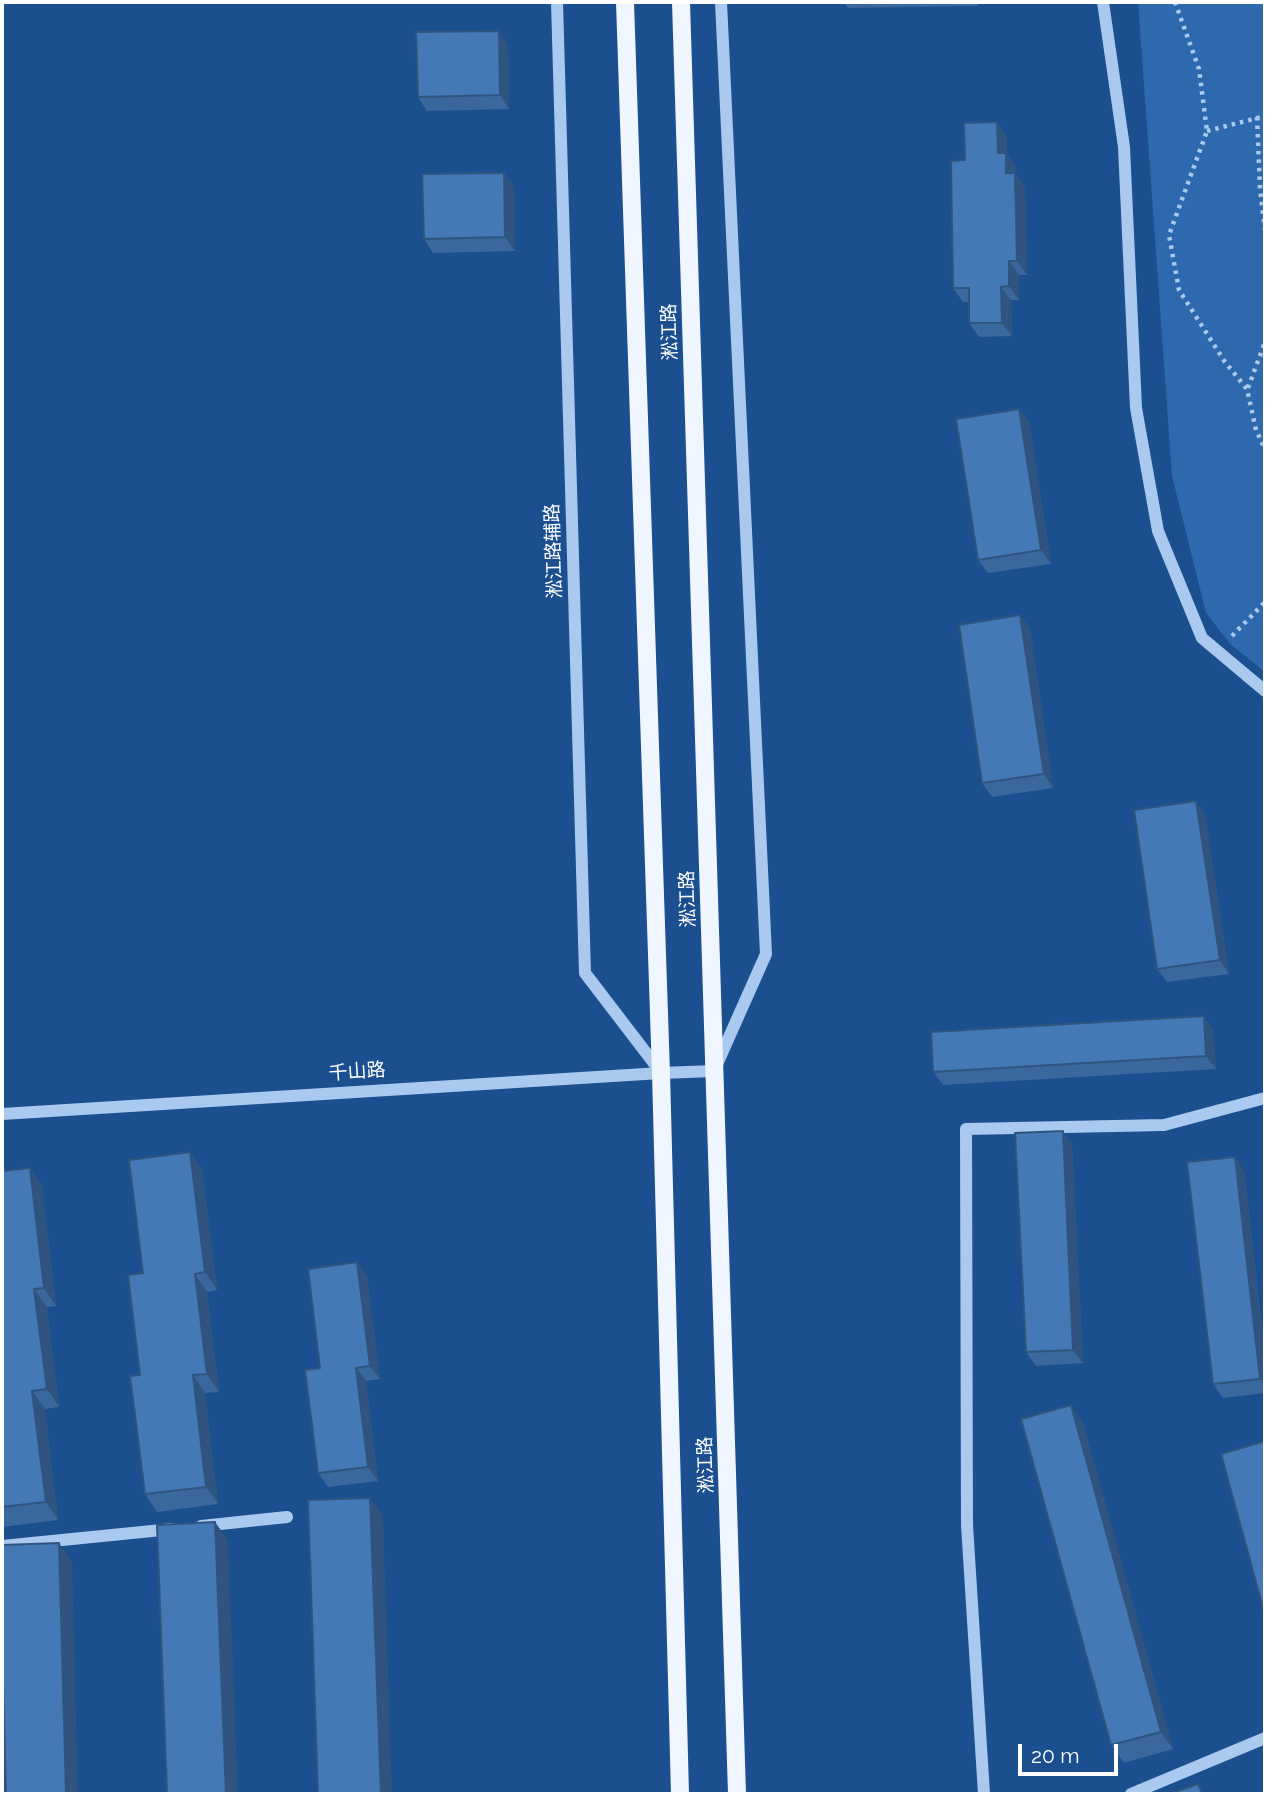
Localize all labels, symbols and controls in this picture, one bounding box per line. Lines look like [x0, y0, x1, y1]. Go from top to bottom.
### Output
street label: 淞江路 [658, 303, 682, 361]
street label: 淞江路辅路 [541, 503, 567, 599]
street label: 淞江路 [676, 870, 700, 928]
street label: 千山路 [328, 1059, 386, 1085]
street label: 淞江路 [694, 1436, 718, 1494]
scale bar [1022, 1730, 1122, 1774]
text: 20 m [1031, 1743, 1079, 1768]

